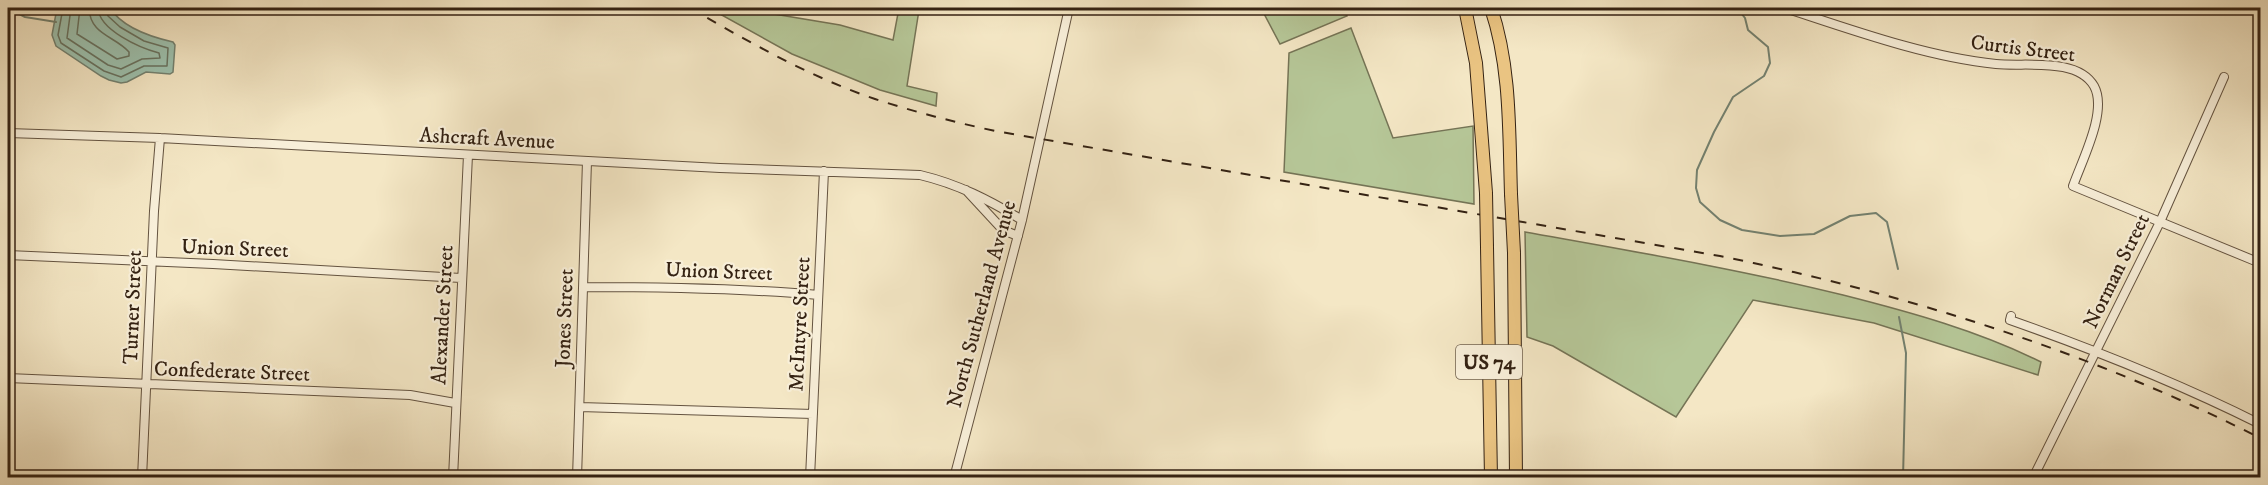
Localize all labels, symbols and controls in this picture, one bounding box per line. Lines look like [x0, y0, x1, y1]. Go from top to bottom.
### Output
street label: Curtis Street [1969, 30, 2077, 68]
street label: Ashcraft Avenue [419, 122, 556, 156]
street label: North Sutherland Avenue [942, 197, 1022, 411]
street label: Norman Street [2078, 209, 2156, 333]
street label: Union Street [181, 234, 289, 264]
street label: Alexander Street [426, 244, 460, 385]
street label: Turner Street [118, 249, 148, 364]
street label: McIntyre Street [783, 256, 817, 392]
street label: Union Street [665, 257, 773, 287]
street label: Jones Street [550, 268, 580, 370]
road number: US 74 [1456, 345, 1522, 379]
street label: Confederate Street [154, 356, 311, 388]

